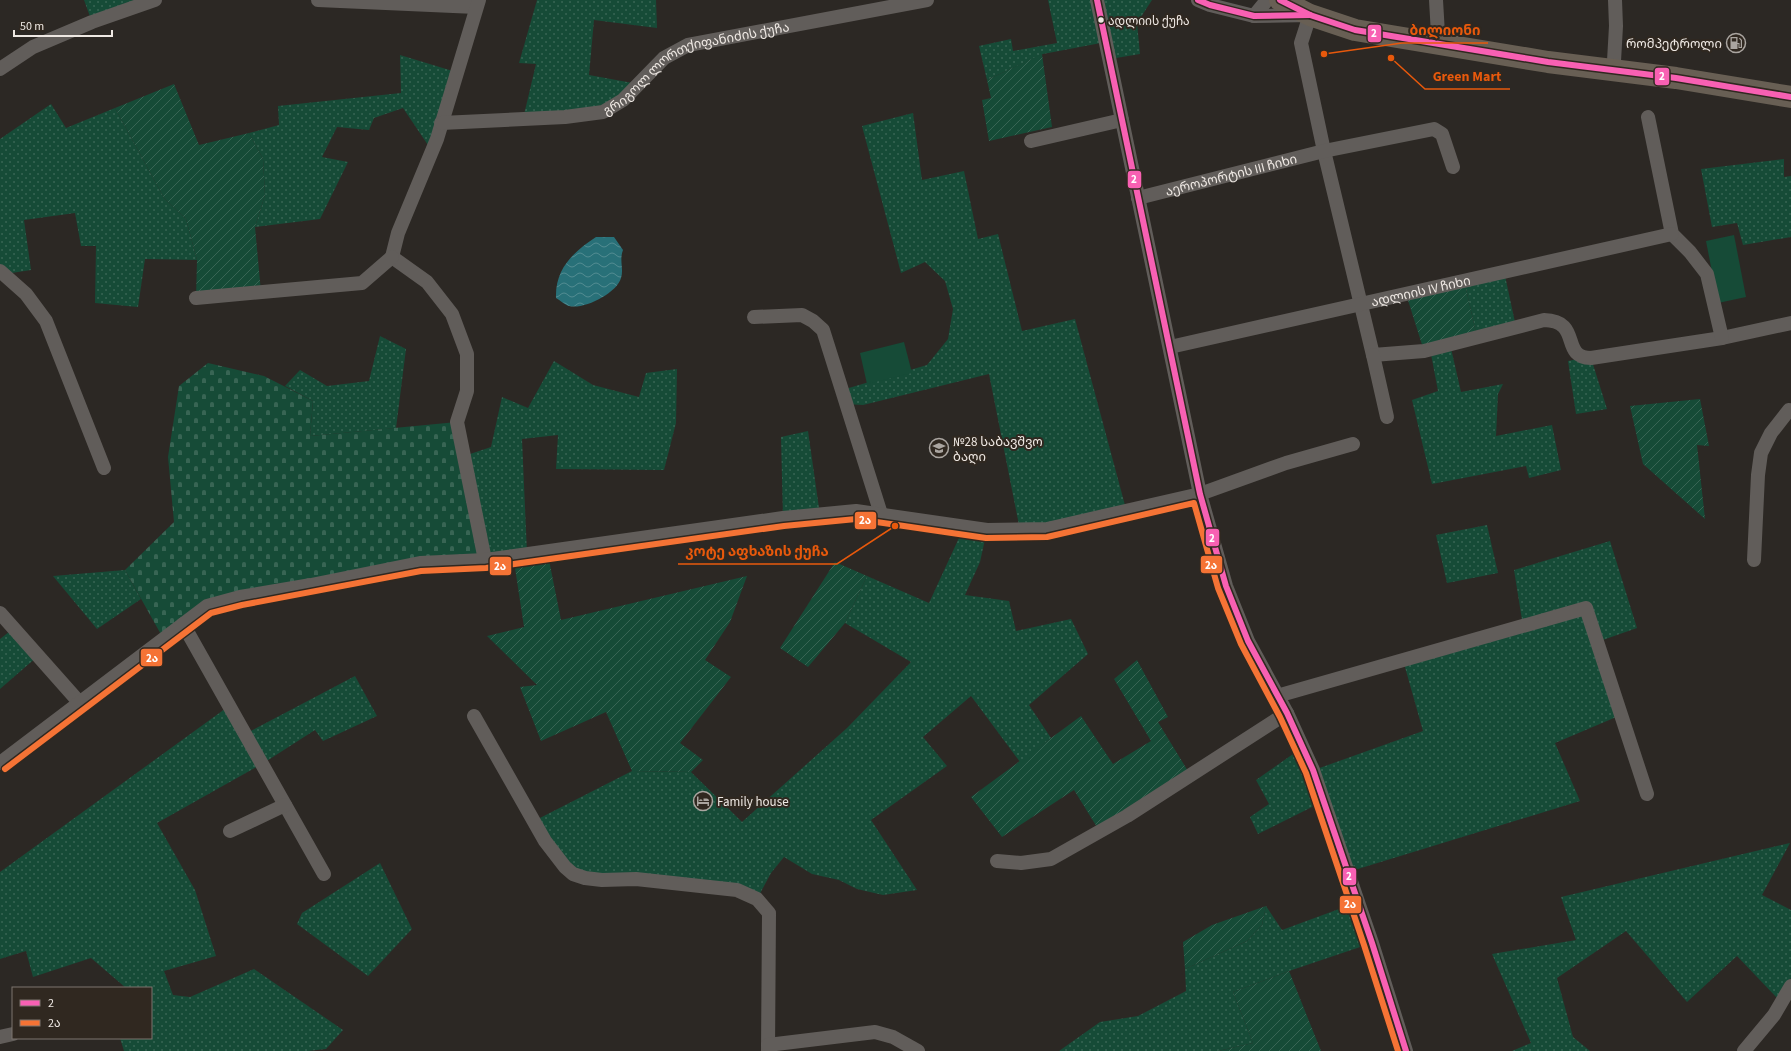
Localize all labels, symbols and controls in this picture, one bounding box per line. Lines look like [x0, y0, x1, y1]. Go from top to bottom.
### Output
scale bar [14, 12, 112, 38]
place label: ადლიის ქუჩა [1108, 13, 1190, 30]
marker: ადლიის ქუჩა [1096, 15, 1106, 25]
callout: ბილიონი [1402, 17, 1488, 43]
text: 50 m [20, 18, 44, 35]
street label: გრიგოლ ლორთქიფანიძის ქუჩა [600, 18, 791, 120]
text: ბილიონი [1410, 21, 1480, 41]
line badge: 2 [1367, 24, 1382, 43]
text: 2 [1371, 26, 1377, 41]
fuel station icon: რომპეტროლი [1725, 32, 1747, 54]
place label: რომპეტროლი [1626, 35, 1722, 53]
callout: Green Mart [1425, 63, 1510, 89]
text: Green Mart [1433, 67, 1502, 87]
line badge: 2 [1654, 67, 1670, 86]
text: 2 [1659, 69, 1665, 84]
street label: აეროპორტის III ჩიხი [1164, 150, 1299, 201]
line badge: 2 [1127, 170, 1142, 189]
text: 2 [1131, 172, 1137, 187]
street label: ადლიის IV ჩიხი [1369, 272, 1472, 311]
place label: №28 საბავშვო ბაღი [953, 433, 1043, 466]
school or university icon: №28 საბავშვო ბაღი [928, 437, 950, 459]
line badge: 2ა [854, 511, 877, 530]
text: 2ა [859, 513, 871, 528]
line badge: 2 [1205, 528, 1220, 547]
text: 2 [1209, 531, 1215, 546]
callout: კოტე აფხაზის ქუჩა [678, 538, 837, 564]
text: კოტე აფხაზის ქუჩა [685, 542, 829, 562]
line badge: 2ა [1200, 555, 1223, 574]
line badge: 2ა [489, 556, 512, 576]
text: 2ა [1205, 558, 1217, 573]
text: 2ა [494, 559, 506, 574]
line badge: 2ა [140, 648, 163, 667]
text: 2ა [146, 651, 158, 666]
hotel icon: Family house [692, 790, 714, 812]
place label: Family house [717, 793, 789, 811]
line badge: 2 [1342, 867, 1357, 886]
text: 2 [1346, 869, 1352, 884]
line badge: 2ა [1339, 895, 1362, 914]
text: 2ა [1344, 897, 1356, 912]
legend [12, 987, 152, 1039]
text: 2 [48, 995, 54, 1012]
text: 2ა [48, 1015, 61, 1032]

